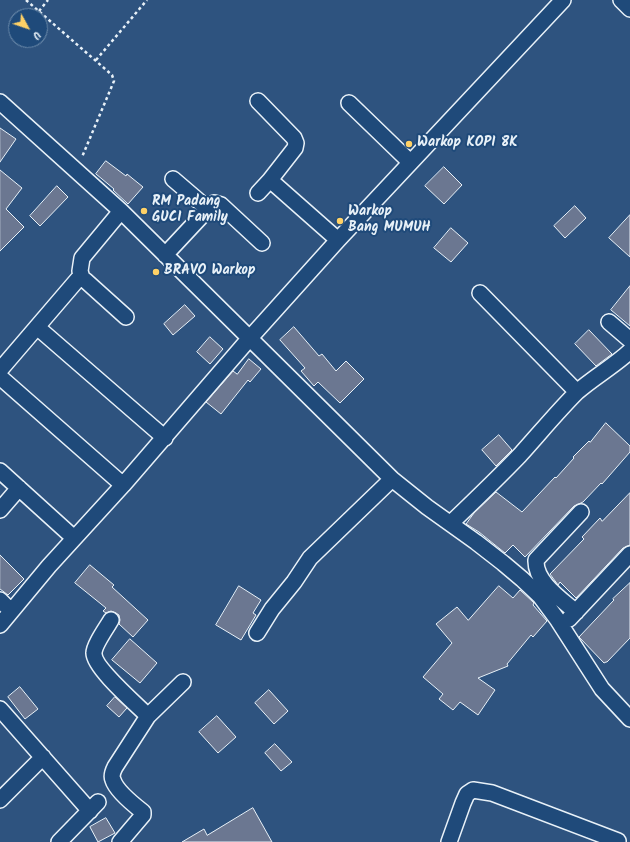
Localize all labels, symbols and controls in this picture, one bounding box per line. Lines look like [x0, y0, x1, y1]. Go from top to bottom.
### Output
north arrow [8, 8, 48, 48]
text: U [27, 27, 45, 43]
place label: Warkop KOPI 8K [417, 136, 518, 152]
marker: Warkop KOPI 8K [404, 139, 414, 149]
place label: RM Padang GUCI Family [152, 195, 228, 228]
place label: Warkop Bang MUMUH [348, 205, 431, 238]
marker: RM Padang GUCI Family [139, 206, 149, 216]
marker: Warkop Bang MUMUH [335, 216, 345, 226]
place label: BRAVO Warkop [164, 264, 255, 280]
marker: BRAVO Warkop [151, 267, 161, 277]

